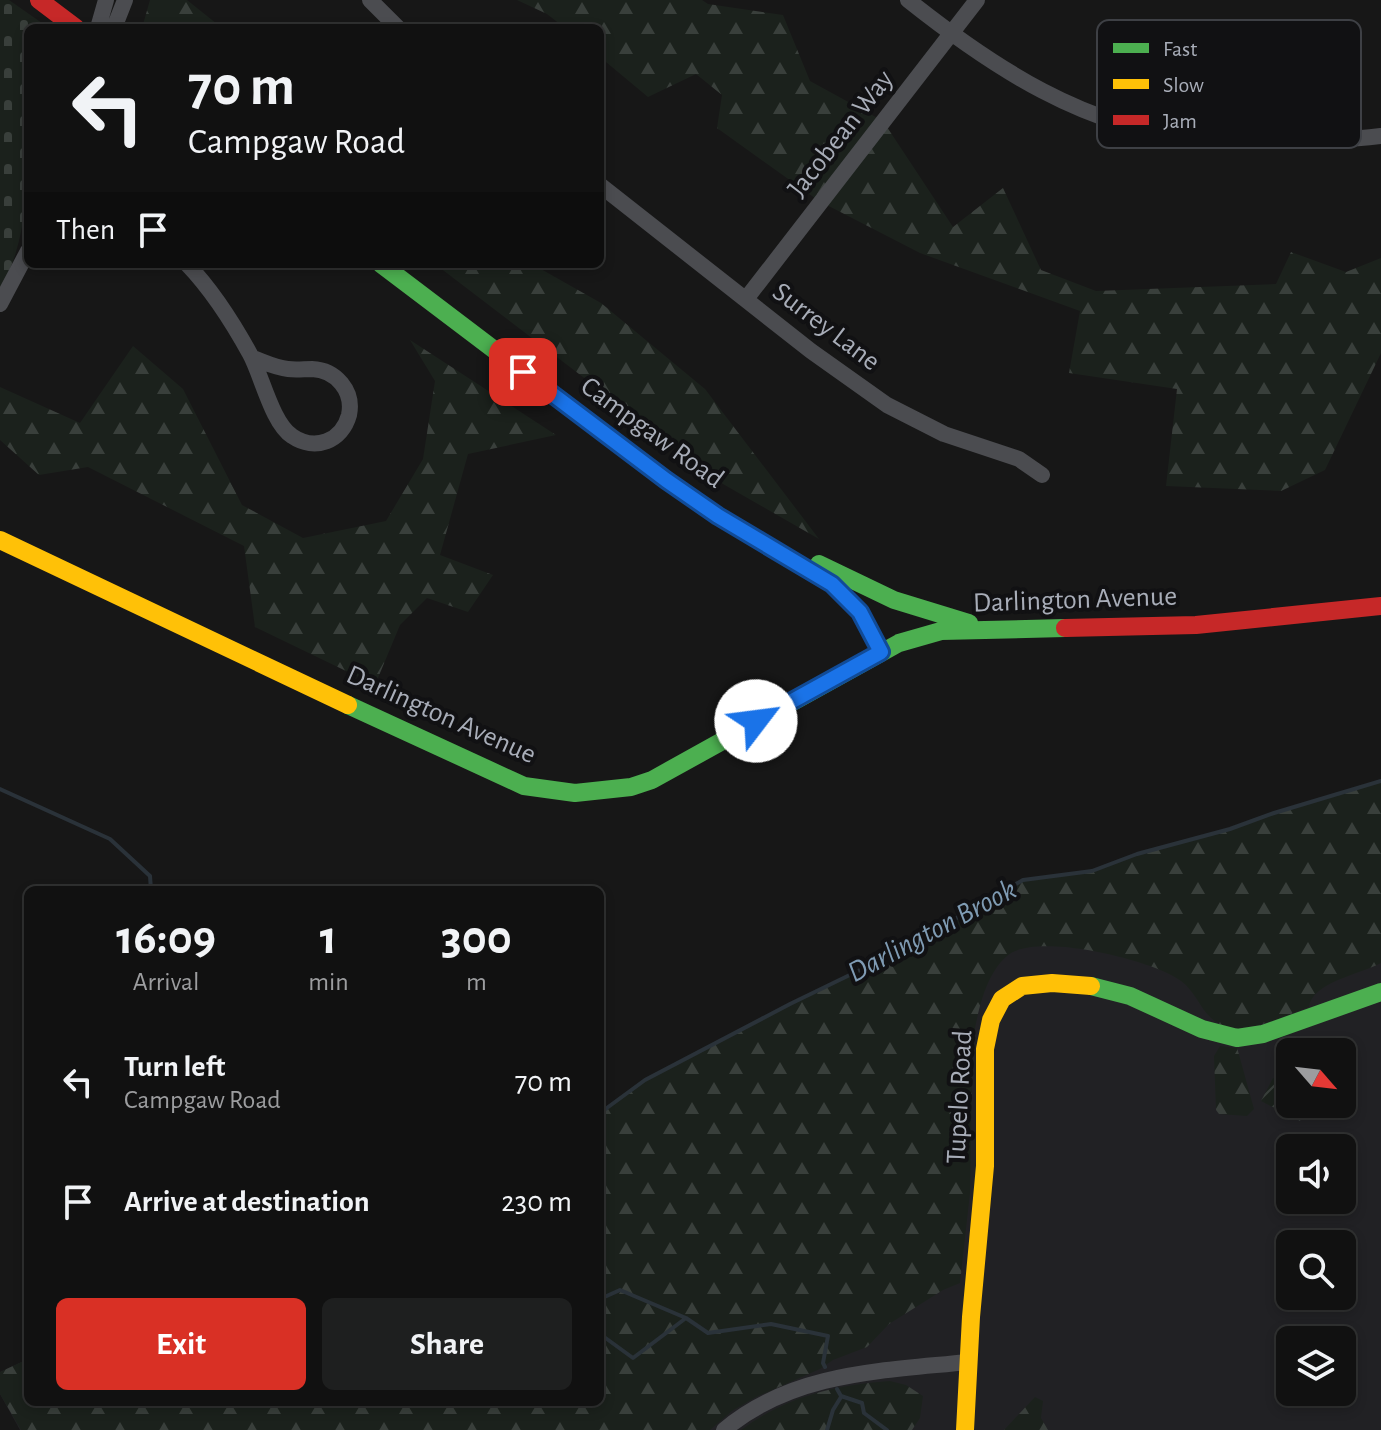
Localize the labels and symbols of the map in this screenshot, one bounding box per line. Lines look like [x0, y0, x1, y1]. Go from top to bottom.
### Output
legend [1097, 20, 1361, 148]
text: Fast [1163, 38, 1197, 60]
street label: Jacobean Way [783, 65, 899, 203]
text: Slow [1163, 74, 1204, 96]
text: Jam [1163, 110, 1197, 132]
street label: Surrey Lane [767, 278, 885, 376]
pin [489, 338, 557, 406]
street label: Campgaw Road [575, 372, 729, 494]
street label: Darlington Avenue [972, 582, 1178, 618]
street label: Darlington Avenue [342, 661, 540, 769]
position arrow [714, 679, 798, 763]
water label: Darlington Brook [843, 874, 1021, 988]
street label: Tupelo Road [943, 1029, 977, 1165]
north arrow [1276, 1038, 1356, 1118]

